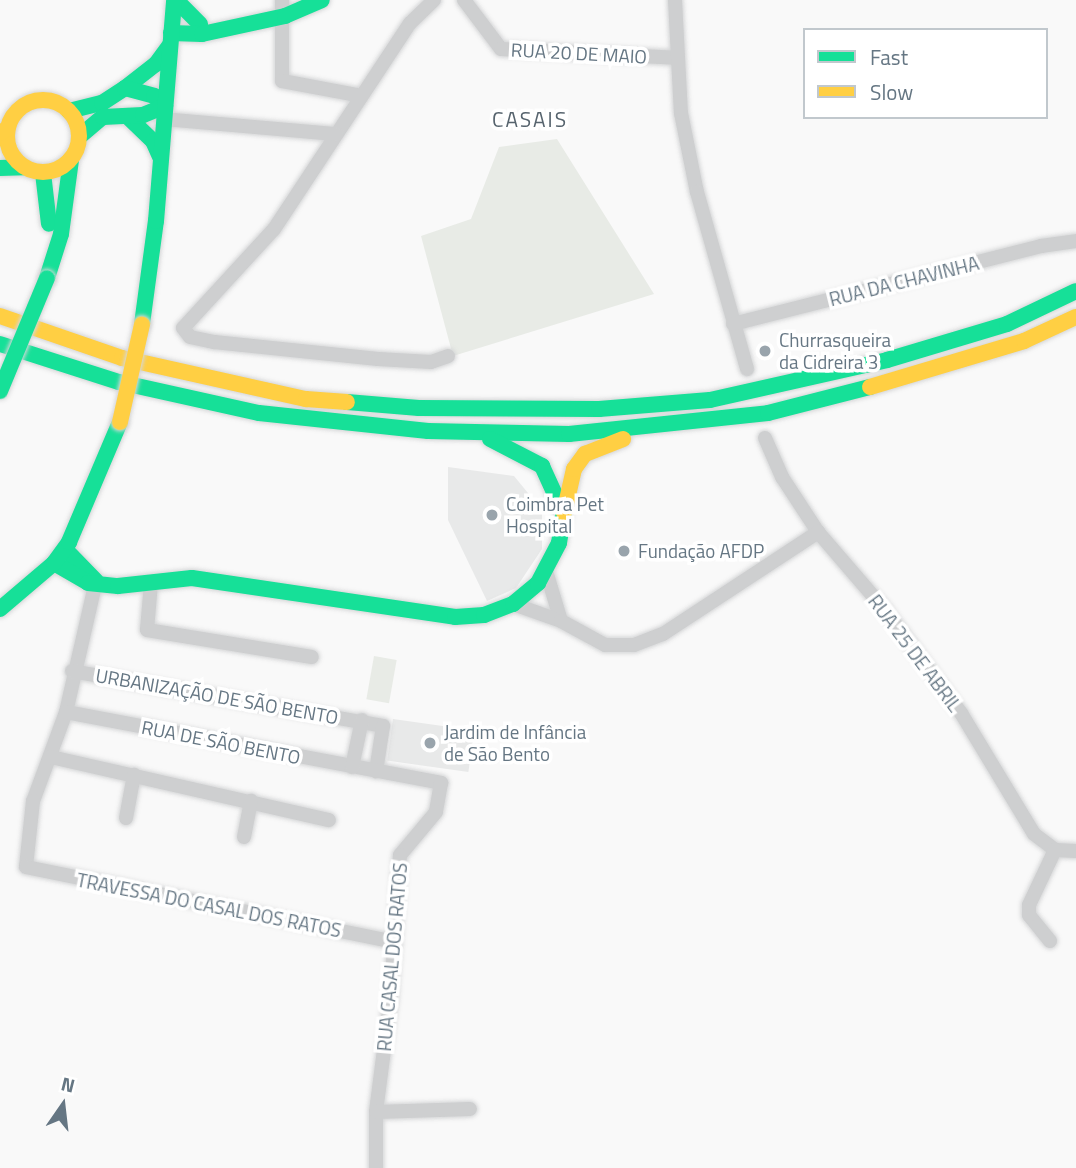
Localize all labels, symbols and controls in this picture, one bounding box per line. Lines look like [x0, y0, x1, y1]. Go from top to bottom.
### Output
legend [803, 28, 1048, 119]
street label: RUA 20 DE MAIO [510, 38, 648, 68]
text: Fast [870, 41, 908, 73]
text: Slow [870, 76, 913, 108]
district label: CASAIS [493, 106, 567, 132]
street label: RUA DA CHAVINHA [827, 251, 981, 311]
place label: Churrasqueira da Cidreira 3 [779, 329, 891, 373]
marker: Churrasqueira da Cidreira 3 [757, 343, 773, 359]
place label: Coimbra Pet Hospital [506, 493, 604, 537]
marker: Coimbra Pet Hospital [484, 507, 500, 523]
place label: Fundação AFDP [638, 540, 764, 562]
marker: Fundação AFDP [616, 543, 632, 559]
street label: RUA 25 DE ABRIL [864, 590, 966, 716]
street label: URBANIZAÇÃO DE SÃO BENTO [94, 663, 340, 729]
street label: RUA DE SÃO BENTO [140, 715, 302, 769]
place label: Jardim de Infância de São Bento [444, 721, 586, 765]
marker: Jardim de Infância de São Bento [422, 735, 438, 751]
street label: RUA CASAL DOS RATOS [372, 862, 412, 1052]
street label: TRAVESSA DO CASAL DOS RATOS [75, 868, 343, 942]
text: N [58, 1068, 78, 1100]
north arrow [28, 1070, 98, 1140]

